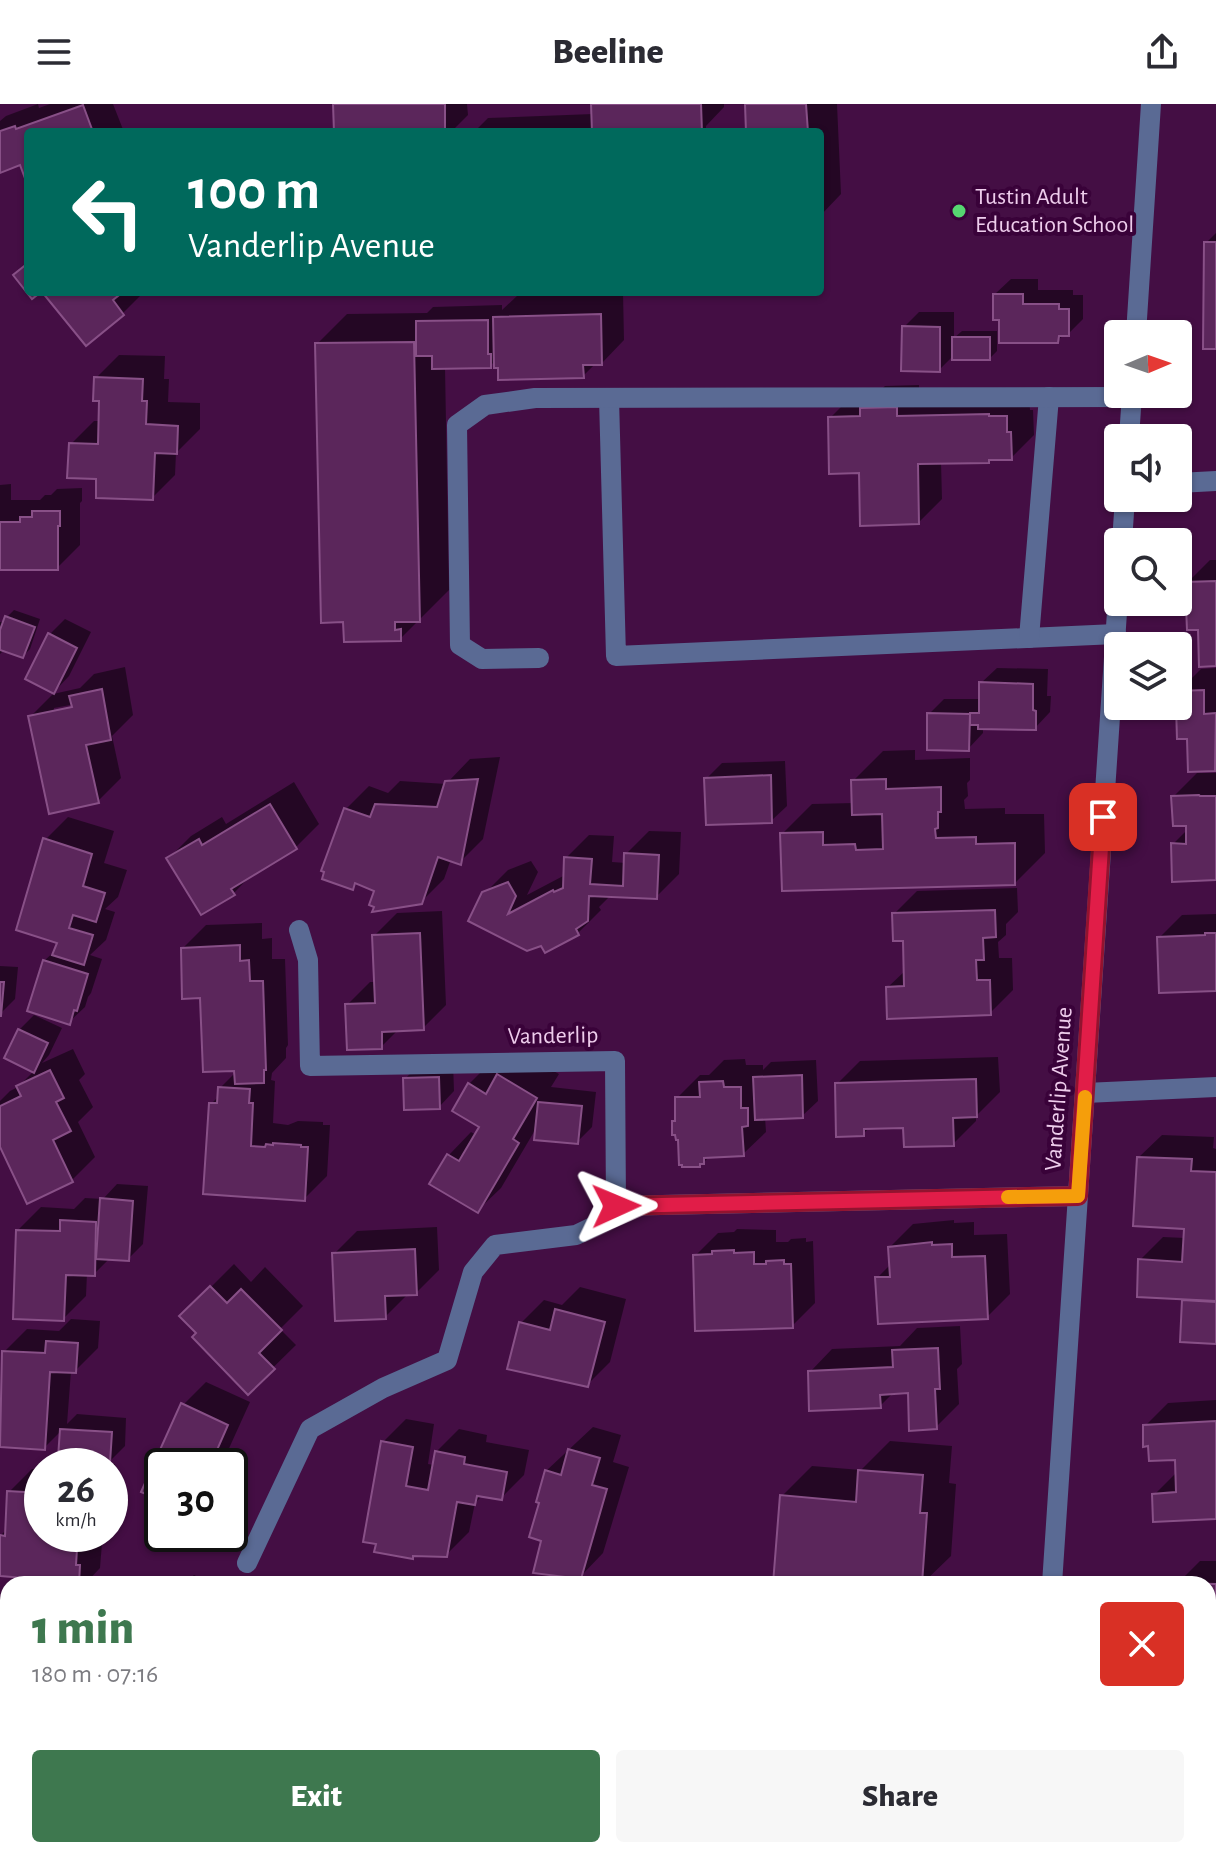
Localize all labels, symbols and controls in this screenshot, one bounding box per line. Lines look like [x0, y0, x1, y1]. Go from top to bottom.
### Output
icon: menu [32, 30, 76, 74]
icon: share [1140, 30, 1184, 74]
text: Beeline [552, 34, 664, 70]
icon: left [56, 160, 160, 264]
text: 100 m [188, 163, 320, 219]
place label: Tustin Adult Education School [975, 185, 1134, 237]
marker: Tustin Adult Education School [950, 202, 968, 220]
text: Vanderlip Avenue [188, 228, 435, 264]
north arrow [1104, 320, 1192, 408]
map controls [1104, 320, 1192, 720]
button: sound [1104, 424, 1192, 512]
button: search [1104, 528, 1192, 616]
button: layers [1104, 632, 1192, 720]
pin [1069, 783, 1137, 851]
icon: arrive [1081, 795, 1125, 839]
street label: Vanderlip Avenue [1041, 1006, 1077, 1172]
street label: Vanderlip [507, 1023, 599, 1049]
position arrow [574, 1164, 658, 1248]
speed limit sign: 30 [144, 1448, 248, 1552]
text: 26 [57, 1470, 95, 1510]
text: km/h [55, 1510, 97, 1530]
button: close [1100, 1602, 1184, 1686]
text: 1 min [32, 1605, 134, 1653]
text: 180 m · 07:16 [32, 1661, 158, 1687]
button: Exit [32, 1750, 600, 1842]
button: Share [616, 1750, 1184, 1842]

